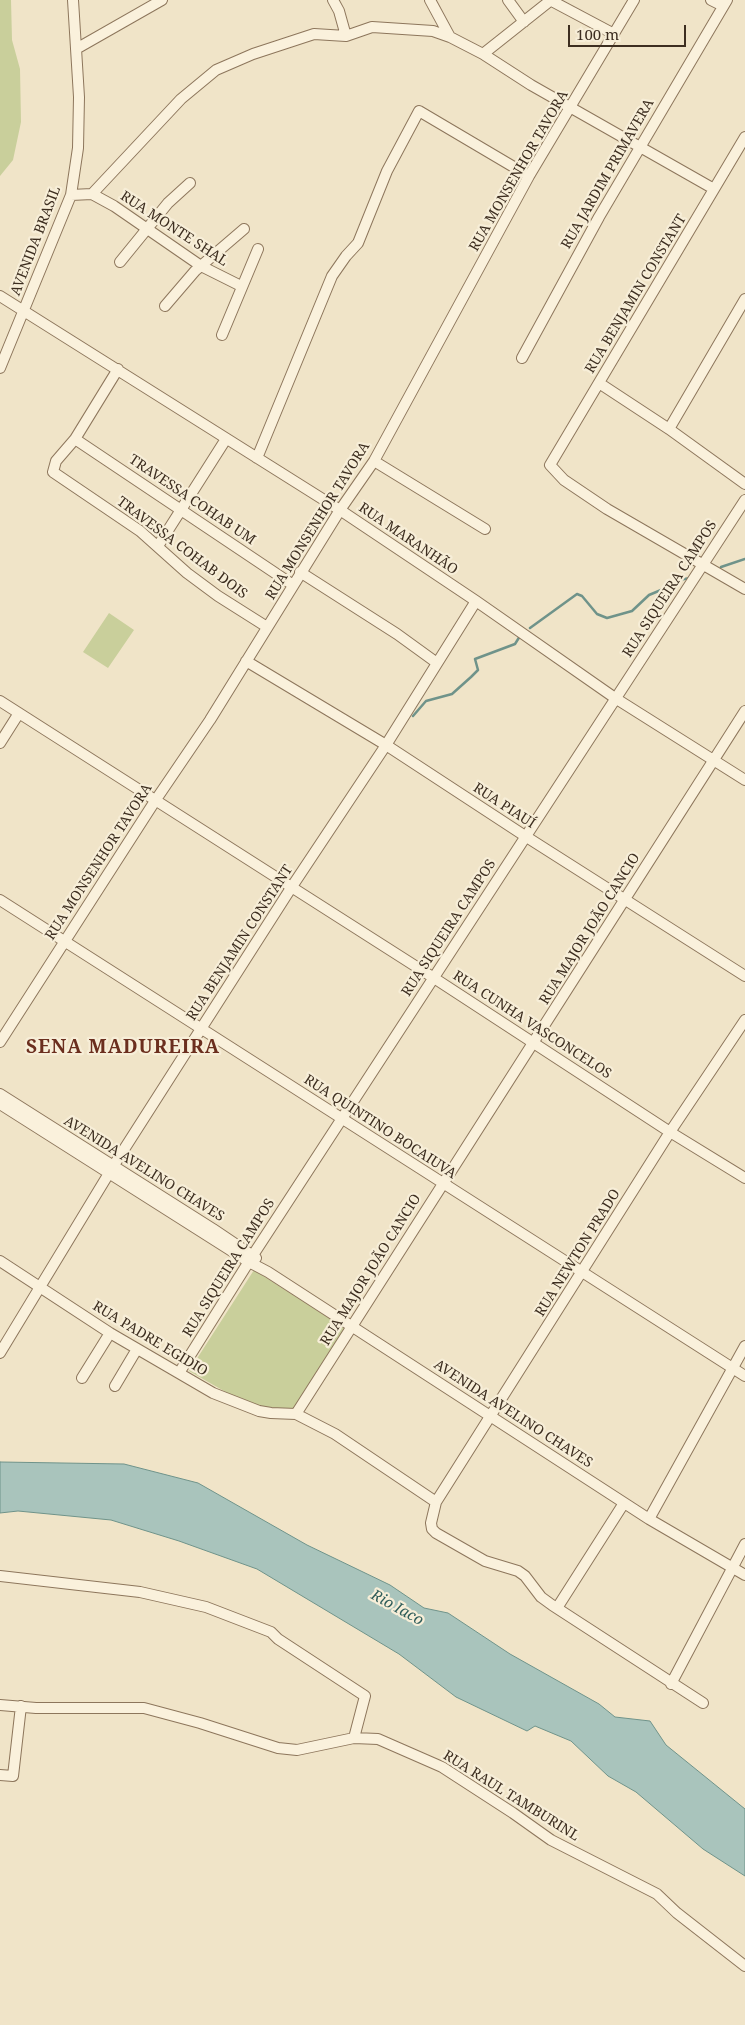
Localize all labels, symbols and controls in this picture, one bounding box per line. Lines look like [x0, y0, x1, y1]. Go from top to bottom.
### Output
scale bar [570, 15, 688, 47]
text: 100 m [576, 24, 619, 44]
street label: RUA MONSENHOR TAVORA [466, 88, 572, 254]
street label: RUA JARDIM PRIMAVERA [558, 96, 658, 252]
street label: AVENIDA BRASIL [7, 184, 65, 298]
street label: RUA MONTE SHAL [117, 188, 231, 270]
street label: RUA BENJAMIN CONSTANT [582, 212, 690, 376]
street label: RUA MONSENHOR TAVORA [262, 439, 374, 603]
street label: TRAVESSA COHAB UM [126, 451, 258, 549]
street label: TRAVESSA COHAB DOIS [113, 493, 251, 603]
street label: RUA MARANHÃO [355, 500, 461, 578]
street label: RUA SIQUEIRA CAMPOS [619, 517, 721, 661]
street label: RUA PIAUÍ [470, 780, 538, 832]
street label: RUA MONSENHOR TAVORA [42, 781, 156, 943]
street label: RUA MAJOR JOÃO CANCIO [536, 850, 644, 1008]
street label: RUA SIQUEIRA CAMPOS [398, 856, 500, 1000]
street label: RUA BENJAMIN CONSTANT [183, 862, 297, 1024]
street label: RUA CUNHA VASCONCELOS [450, 967, 614, 1083]
district label: SENA MADUREIRA [24, 1037, 222, 1059]
street label: RUA QUINTINO BOCAIUVA [301, 1071, 459, 1183]
street label: AVENIDA AVELINO CHAVES [61, 1113, 227, 1225]
street label: RUA NEWTON PRADO [532, 1186, 624, 1320]
street label: RUA MAJOR JOÃO CANCIO [317, 1191, 425, 1349]
street label: RUA SIQUEIRA CAMPOS [179, 1196, 279, 1340]
street label: RUA PADRE EGIDIO [89, 1298, 211, 1380]
street label: AVENIDA AVELINO CHAVES [430, 1356, 596, 1472]
water label: Rio Iaco [368, 1586, 426, 1630]
street label: RUA RAUL TAMBURINL [440, 1747, 582, 1845]

